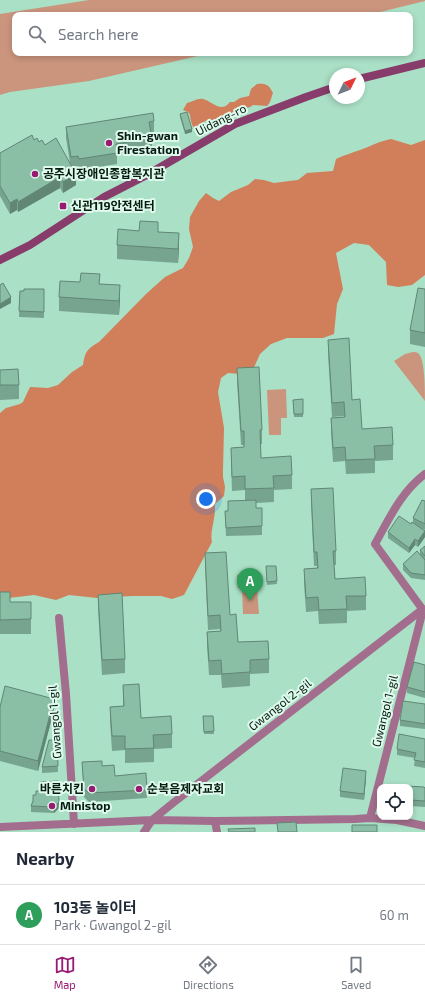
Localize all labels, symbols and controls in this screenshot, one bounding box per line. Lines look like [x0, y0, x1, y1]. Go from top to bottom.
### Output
search box [12, 12, 413, 56]
icon: search [26, 23, 48, 45]
text: Search here [58, 25, 139, 43]
north arrow [329, 68, 365, 104]
street label: Uidang-ro [193, 100, 248, 138]
place label: Shin-gwan Firestation [117, 128, 179, 156]
marker: Shin-gwan Firestation [104, 138, 114, 148]
place label: 공주시장애인종합복지관 [43, 166, 164, 180]
marker: 공주시장애인종합복지관 [30, 169, 40, 179]
place label: 신관119안전센터 [71, 198, 155, 212]
marker: 신관119안전센터 [58, 201, 68, 211]
your location [196, 489, 216, 509]
pin: A [237, 568, 263, 601]
street label: Gwangol 1-gil [368, 673, 400, 748]
street label: Gwangol 2-gil [245, 675, 314, 733]
street label: Gwangol 1-gil [44, 684, 64, 759]
place label: 바른치킨 [40, 781, 84, 795]
place label: 순복음제자교회 [147, 781, 224, 795]
marker: 바른치킨 [87, 784, 97, 794]
marker: 순복음제자교회 [134, 784, 144, 794]
map controls [377, 784, 413, 820]
button: locate [377, 784, 413, 820]
place label: Ministop [60, 798, 110, 812]
marker: Ministop [47, 801, 57, 811]
text: Nearby [16, 848, 74, 868]
text: 103동 놀이터 [54, 898, 137, 916]
text: A [25, 907, 33, 923]
text: 60 m [379, 907, 409, 923]
text: Park · Gwangol 2-gil [54, 917, 171, 933]
tab: Map [54, 954, 76, 991]
tab: Directions [183, 954, 234, 991]
tab: Saved [341, 954, 371, 991]

